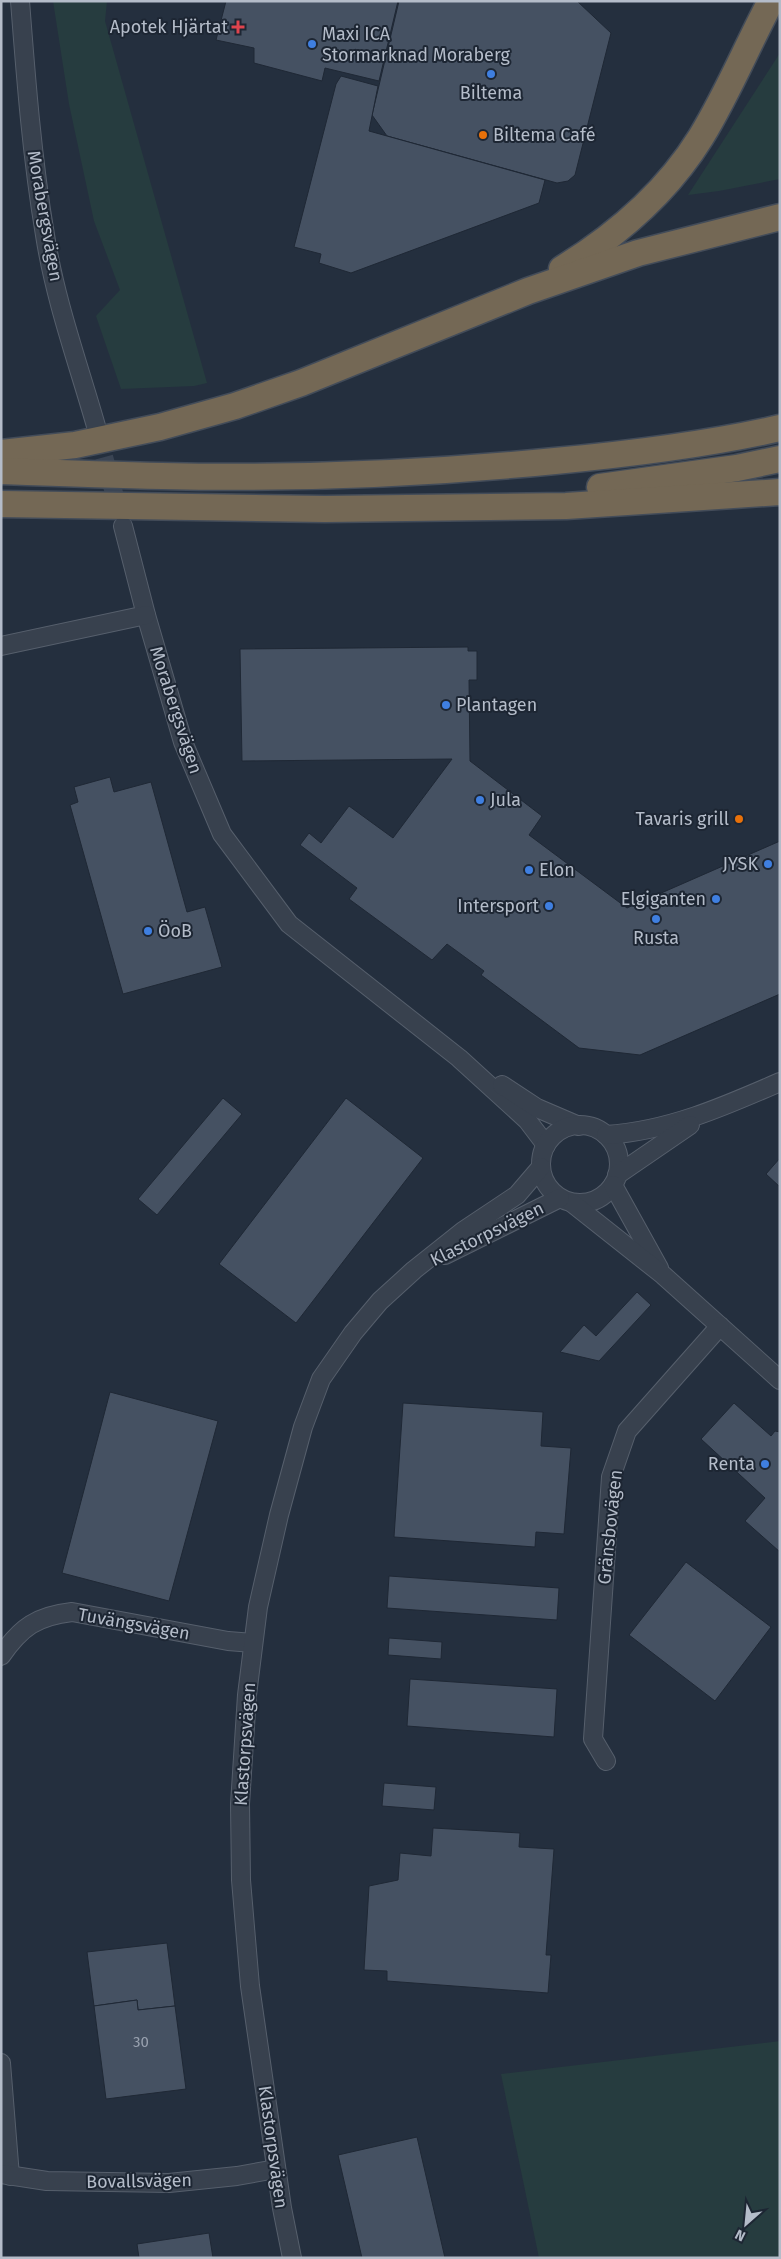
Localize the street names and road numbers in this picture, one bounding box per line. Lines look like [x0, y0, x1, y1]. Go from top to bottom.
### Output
street label: Morabergsvägen [23, 149, 67, 283]
street label: Morabergsvägen [145, 643, 207, 777]
street label: Klastorpsvägen [426, 1197, 548, 1271]
street label: Gränsbovägen [593, 1469, 627, 1585]
street label: Tuvängsvägen [76, 1603, 192, 1645]
street label: Klastorpsvägen [230, 1681, 260, 1807]
street label: Klastorpsvägen [253, 2084, 293, 2210]
street label: Bovallsvägen [86, 2169, 192, 2193]

